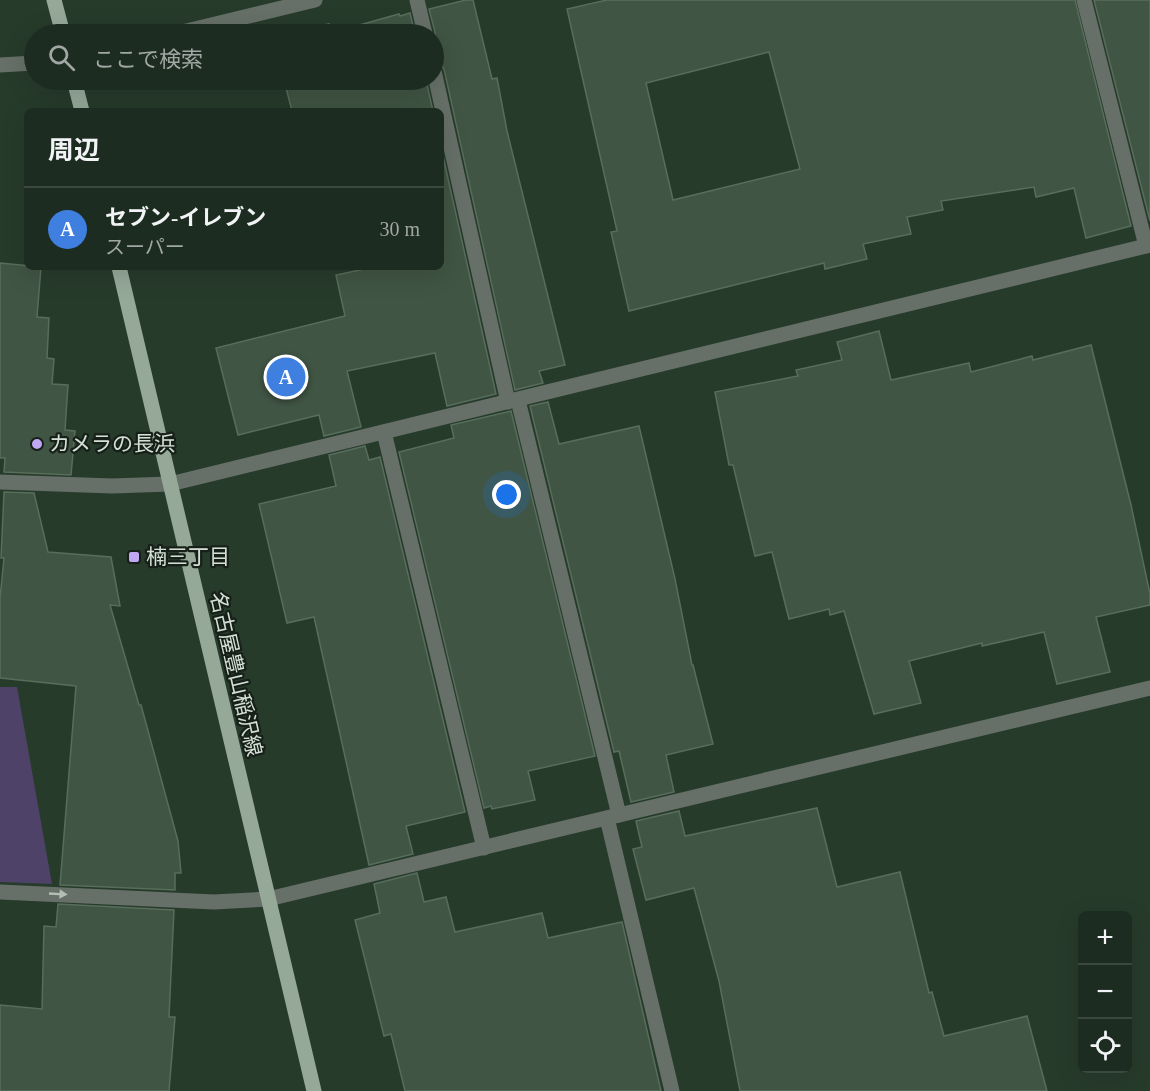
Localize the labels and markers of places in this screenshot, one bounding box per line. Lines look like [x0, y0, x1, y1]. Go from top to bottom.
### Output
pin: A [266, 354, 306, 400]
place label: カメラの長浜 [49, 432, 175, 456]
marker: カメラの長浜 [30, 437, 44, 451]
place label: 楠三丁目 [146, 545, 230, 569]
marker: 楠三丁目 [127, 550, 141, 564]

